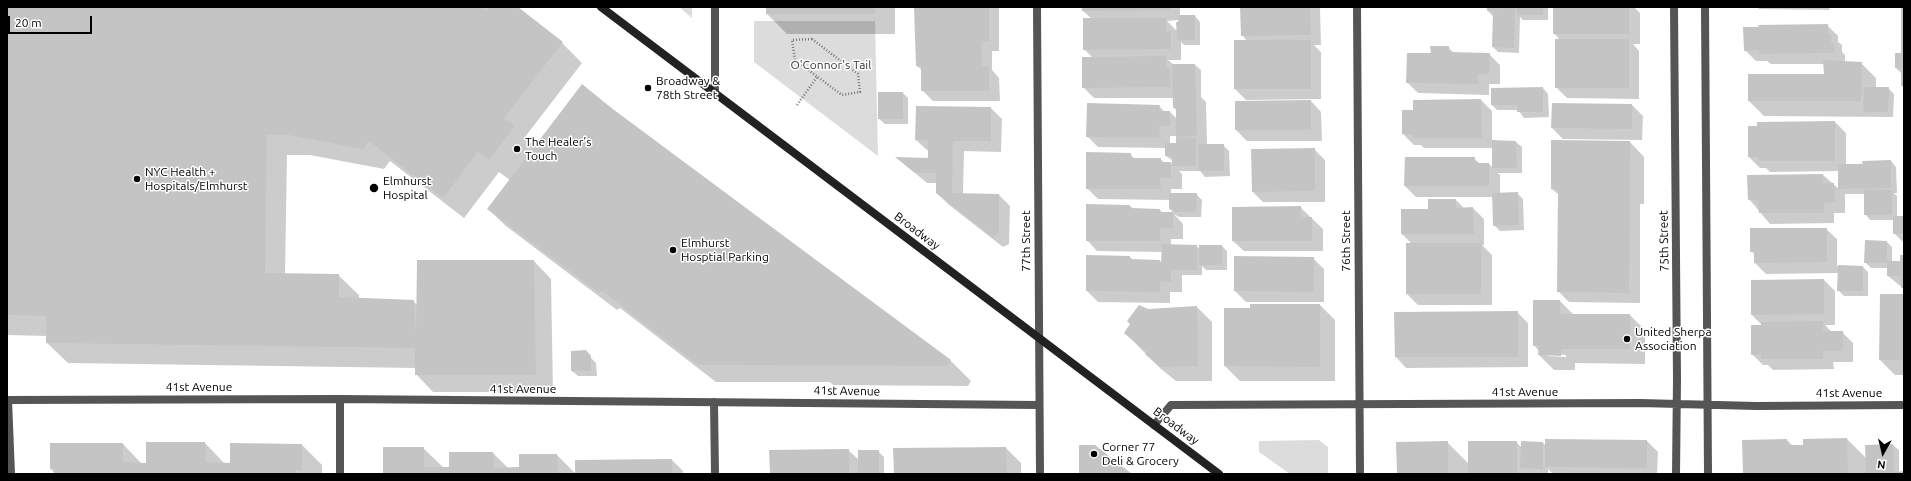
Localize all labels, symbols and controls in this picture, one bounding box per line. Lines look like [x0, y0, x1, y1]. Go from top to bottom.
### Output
scale bar [10, 8, 94, 34]
text: 20 m [15, 16, 42, 29]
park label: O'Connor's Tail [791, 58, 871, 72]
place label: Broadway & 78th Street [656, 74, 720, 102]
marker: Broadway & 78th Street [643, 83, 653, 93]
place label: The Healer’s Touch [525, 135, 591, 163]
marker: The Healer’s Touch [512, 144, 522, 154]
place label: NYC Health + Hospitals/Elmhurst [145, 165, 248, 193]
marker: NYC Health + Hospitals/Elmhurst [132, 174, 142, 184]
place label: Elmhurst Hospital [383, 174, 431, 202]
marker: Elmhurst Hospital [368, 182, 380, 194]
street label: Broadway [891, 209, 943, 253]
street label: 77th Street [1019, 210, 1033, 272]
street label: 76th Street [1339, 210, 1353, 272]
street label: 75th Street [1656, 210, 1672, 272]
place label: Elmhurst Hosptial Parking [681, 236, 769, 264]
marker: Elmhurst Hosptial Parking [668, 245, 678, 255]
place label: United Sherpa Association [1635, 325, 1712, 353]
marker: United Sherpa Association [1622, 334, 1632, 344]
street label: 41st Avenue [166, 380, 232, 394]
street label: 41st Avenue [490, 382, 556, 396]
street label: 41st Avenue [814, 383, 880, 399]
street label: 41st Avenue [1492, 385, 1558, 399]
street label: 41st Avenue [1816, 386, 1882, 400]
street label: Broadway [1150, 404, 1202, 448]
north arrow [1863, 433, 1903, 473]
place label: Corner 77 Deli & Grocery [1102, 440, 1179, 468]
marker: Corner 77 Deli & Grocery [1089, 449, 1099, 459]
text: N [1876, 458, 1886, 471]

